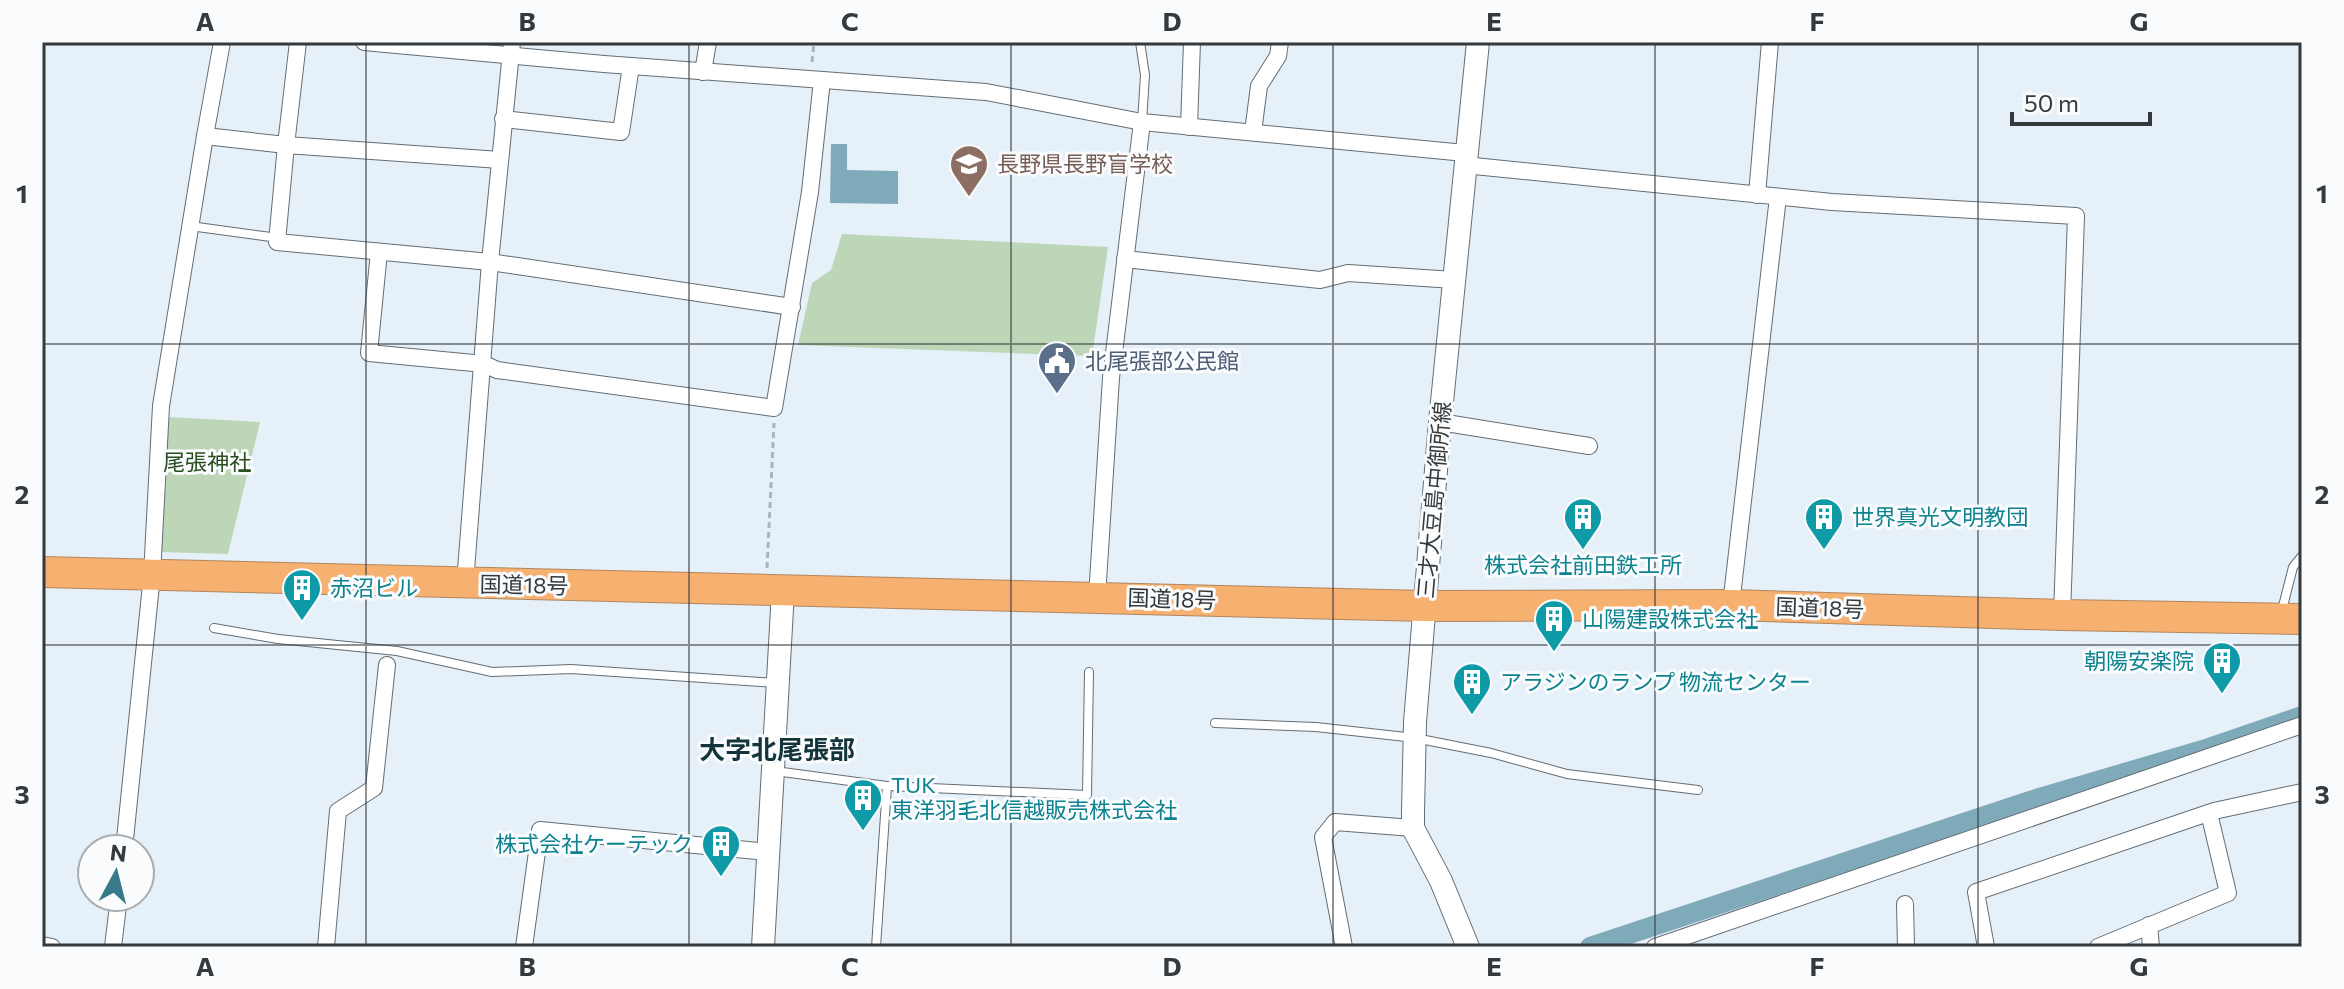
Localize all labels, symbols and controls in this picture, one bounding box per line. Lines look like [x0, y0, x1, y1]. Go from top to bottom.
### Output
text: A [196, 5, 215, 36]
text: B [518, 5, 536, 36]
text: C [841, 5, 859, 36]
text: D [1162, 5, 1182, 36]
text: E [1486, 5, 1502, 36]
text: F [1809, 5, 1825, 36]
text: G [2130, 5, 2148, 36]
scale bar [2012, 76, 2150, 126]
text: 50 m [2024, 88, 2079, 117]
school or university icon: 長野県長野盲学校 [948, 143, 990, 198]
place label: 長野県長野盲学校 [997, 150, 1173, 177]
text: 1 [16, 177, 28, 208]
text: 1 [2316, 177, 2328, 208]
public building icon: 北尾張部公民館 [1036, 340, 1078, 395]
place label: 北尾張部公民館 [1085, 347, 1239, 374]
street label: 三才大豆島中御所線 [1411, 400, 1456, 600]
park label: 尾張神社 [163, 448, 251, 475]
text: 2 [15, 478, 29, 509]
text: 2 [2315, 478, 2329, 509]
building icon: 株式会社前田鉄工所 [1562, 496, 1604, 551]
building icon: 世界真光文明教団 [1803, 496, 1845, 551]
place label: 世界真光文明教団 [1852, 503, 2028, 530]
place label: 株式会社前田鉄工所 [1484, 551, 1682, 578]
building icon: 赤沼ビル [281, 567, 323, 622]
street label: 国道18号 [479, 570, 569, 599]
place label: 赤沼ビル [330, 574, 418, 601]
street label: 国道18号 [1127, 583, 1217, 614]
street label: 国道18号 [1775, 592, 1865, 623]
building icon: 山陽建設株式会社 [1533, 598, 1575, 653]
place label: 山陽建設株式会社 [1582, 605, 1758, 632]
building icon: 朝陽安楽院 [2201, 640, 2243, 695]
place label: 朝陽安楽院 [2084, 647, 2194, 674]
building icon: アラジンのランプ 物流センター [1451, 661, 1493, 716]
place label: アラジンのランプ 物流センター [1500, 668, 1811, 695]
district label: 大字北尾張部 [699, 733, 855, 764]
place label: TUK 東洋羽毛北信越販売株式会社 [891, 771, 1177, 823]
building icon: TUK 東洋羽毛北信越販売株式会社 [842, 777, 884, 832]
text: 3 [14, 778, 30, 809]
text: 3 [2314, 778, 2330, 809]
building icon: 株式会社ケーテック [700, 823, 742, 878]
place label: 株式会社ケーテック [495, 830, 693, 857]
north arrow [76, 833, 156, 913]
text: N [109, 838, 128, 867]
text: A [196, 950, 215, 981]
text: B [518, 950, 536, 981]
text: C [841, 950, 859, 981]
text: D [1162, 950, 1182, 981]
text: E [1486, 950, 1502, 981]
text: F [1809, 950, 1825, 981]
text: G [2130, 950, 2148, 981]

